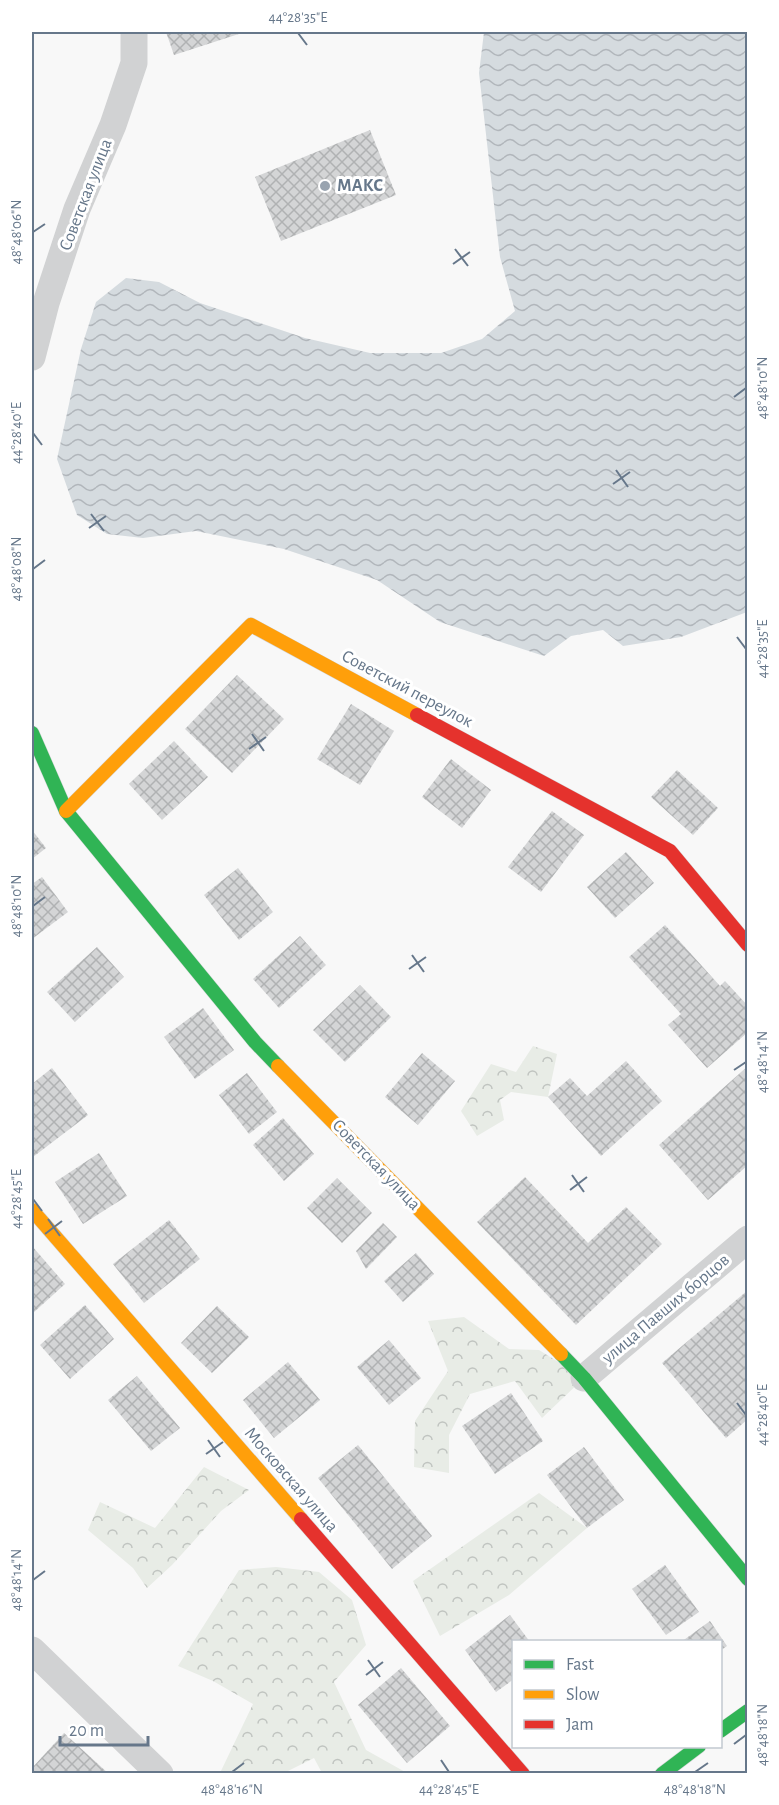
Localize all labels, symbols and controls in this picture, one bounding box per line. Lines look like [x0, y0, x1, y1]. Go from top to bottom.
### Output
text: 44°28'35"E [268, 10, 328, 25]
street label: Советская улица [56, 136, 116, 254]
place label: МАКС [337, 177, 383, 195]
marker: МАКС [318, 179, 332, 193]
text: 48°48'06"N [9, 200, 24, 264]
text: 48°48'10"N [755, 356, 770, 420]
text: 44°28'40"E [9, 402, 24, 464]
text: 48°48'08"N [9, 536, 24, 602]
text: 44°28'35"E [755, 619, 770, 679]
street label: Советский переулок [338, 647, 476, 732]
text: 48°48'10"N [9, 874, 24, 938]
text: 48°48'14"N [755, 1031, 770, 1093]
street label: Советская улица [328, 1116, 424, 1214]
text: 44°28'45"E [9, 1169, 24, 1229]
street label: улица Павших борцов [598, 1250, 733, 1368]
text: 44°28'40"E [755, 1384, 770, 1446]
street label: Московская улица [241, 1424, 341, 1536]
text: 48°48'14"N [9, 1549, 24, 1611]
legend [512, 1640, 722, 1748]
text: Fast [566, 1656, 594, 1674]
text: Slow [566, 1686, 599, 1704]
text: 48°48'18"N [755, 1704, 770, 1766]
scale bar [60, 1709, 148, 1747]
text: Jam [566, 1716, 594, 1734]
text: 20 m [69, 1722, 104, 1740]
text: 48°48'16"N [201, 1782, 263, 1797]
text: 44°28'45"E [419, 1782, 479, 1797]
text: 48°48'18"N [664, 1782, 726, 1797]

